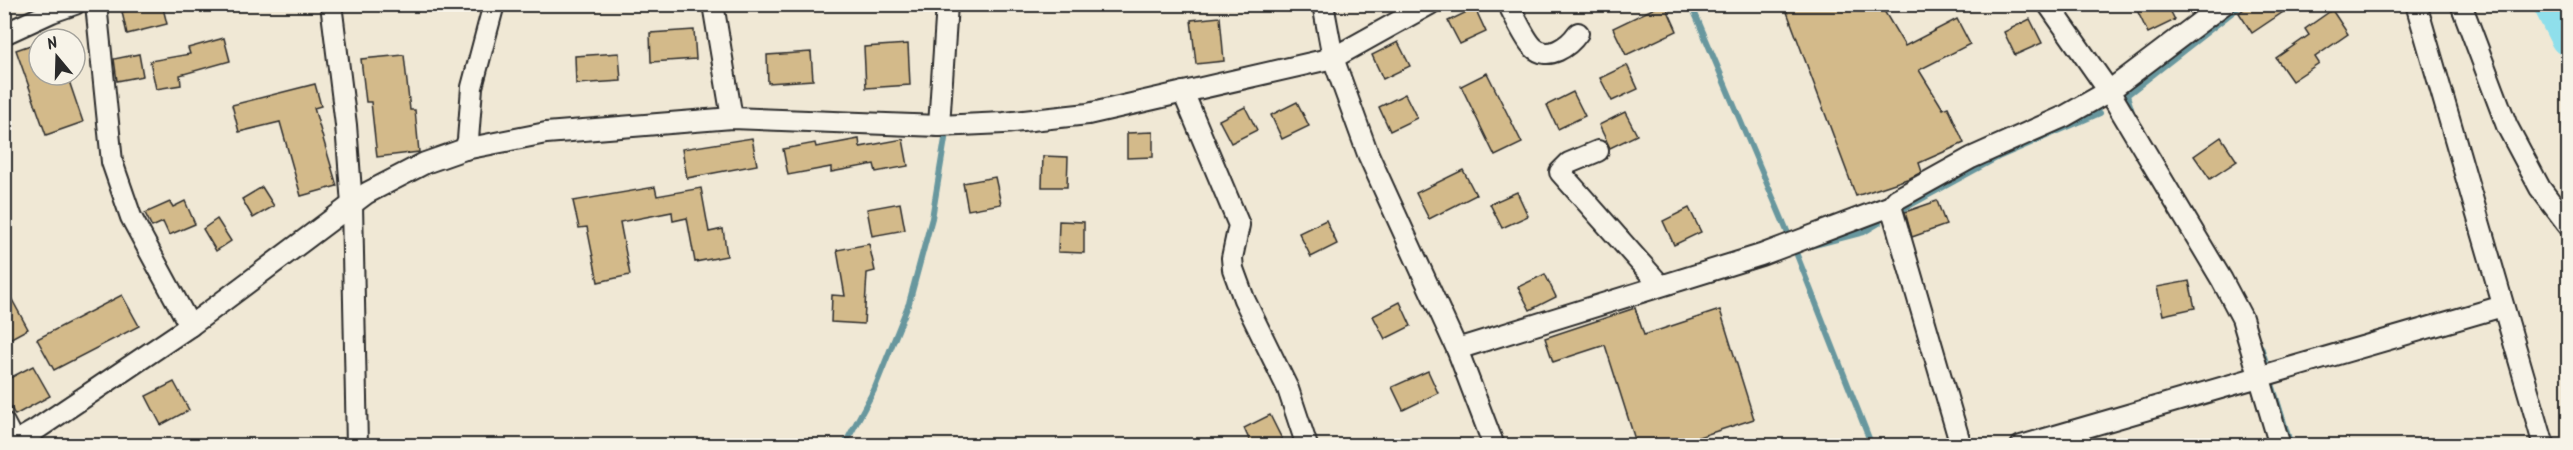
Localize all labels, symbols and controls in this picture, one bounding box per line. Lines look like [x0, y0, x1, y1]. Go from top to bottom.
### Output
north arrow [27, 27, 87, 87]
text: N [44, 31, 61, 58]

